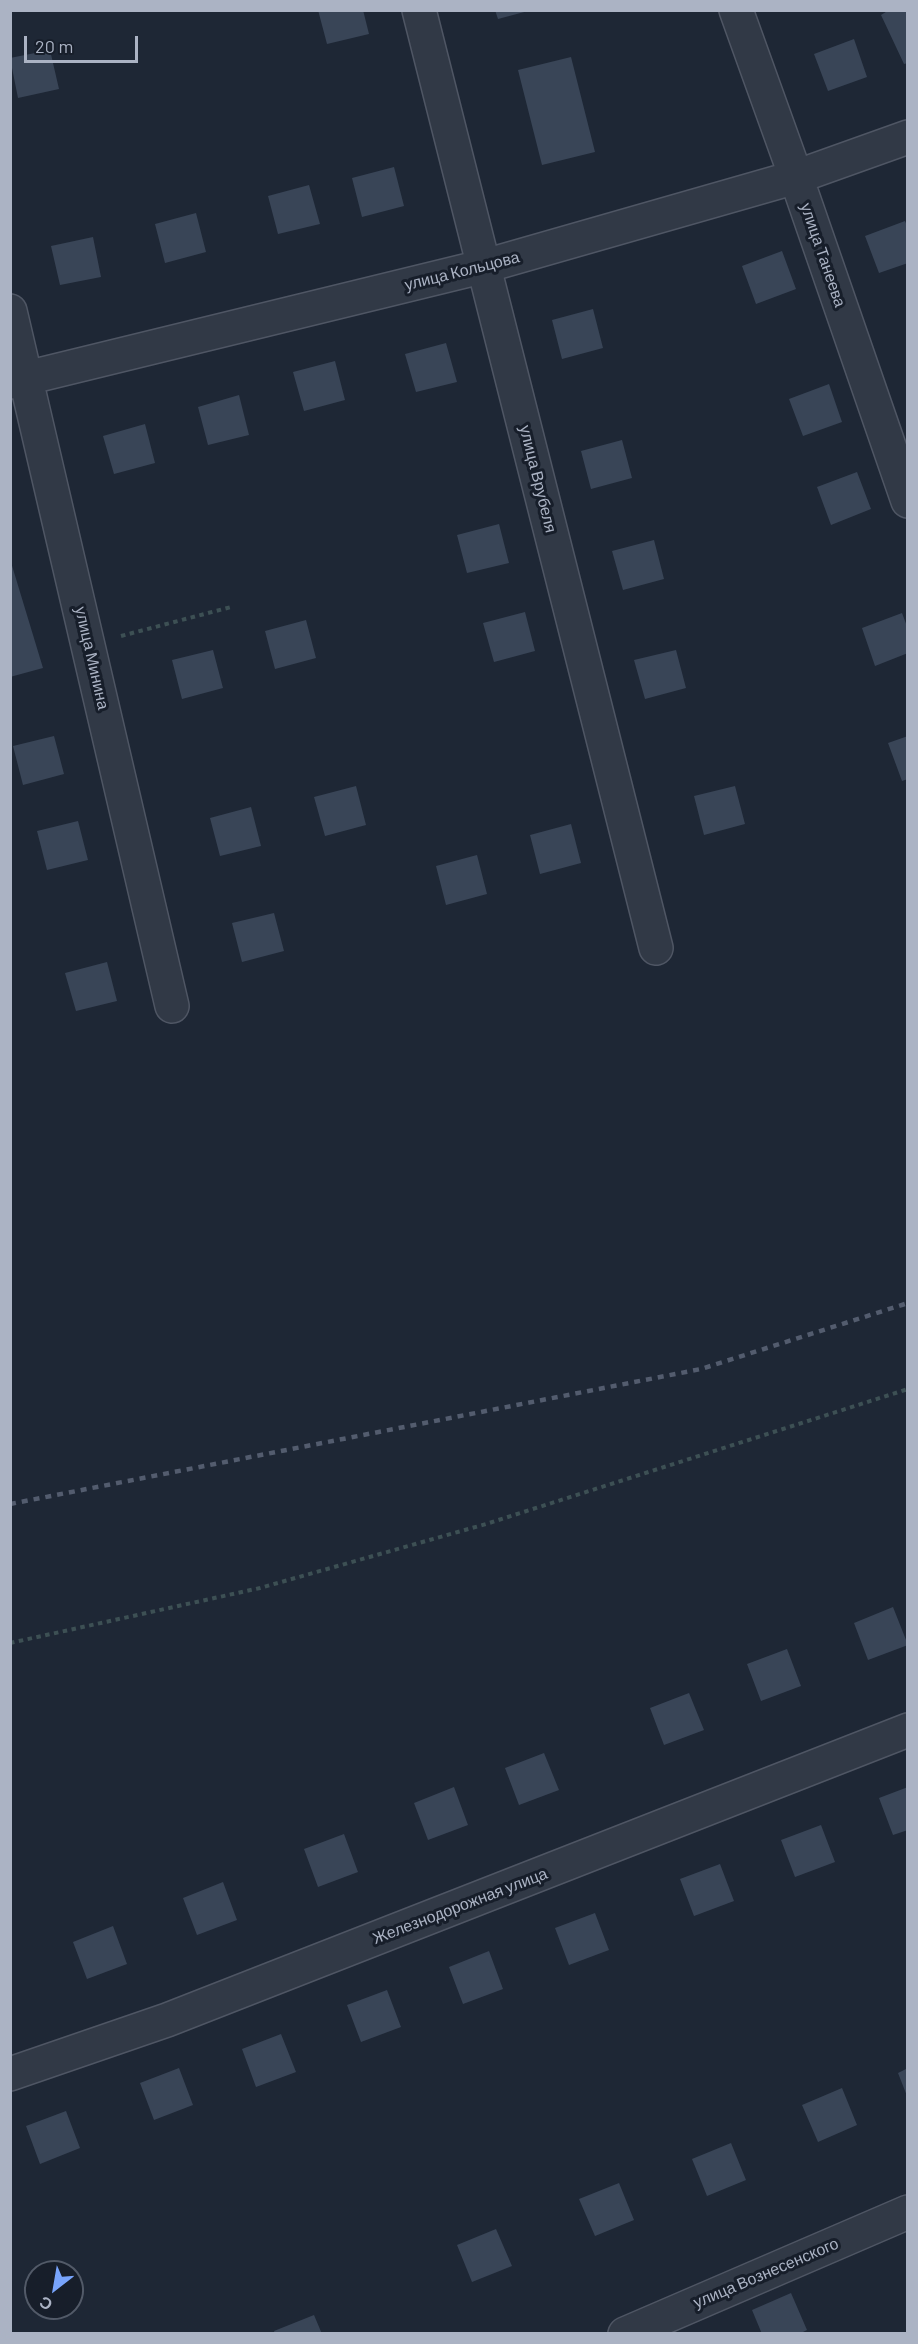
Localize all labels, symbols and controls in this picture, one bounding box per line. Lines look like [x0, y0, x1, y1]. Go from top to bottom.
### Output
scale bar [27, 24, 141, 62]
text: 20 m [35, 35, 73, 57]
street label: улица Танеева [796, 200, 850, 310]
street label: улица Кольцова [403, 247, 521, 295]
street label: улица Врубеля [515, 423, 561, 535]
street label: улица Минина [71, 605, 113, 711]
street label: Железнодорожная улица [370, 1864, 550, 1948]
street label: улица Вознесенского [691, 2234, 841, 2312]
north arrow [24, 2260, 84, 2320]
text: С [36, 2293, 55, 2315]

